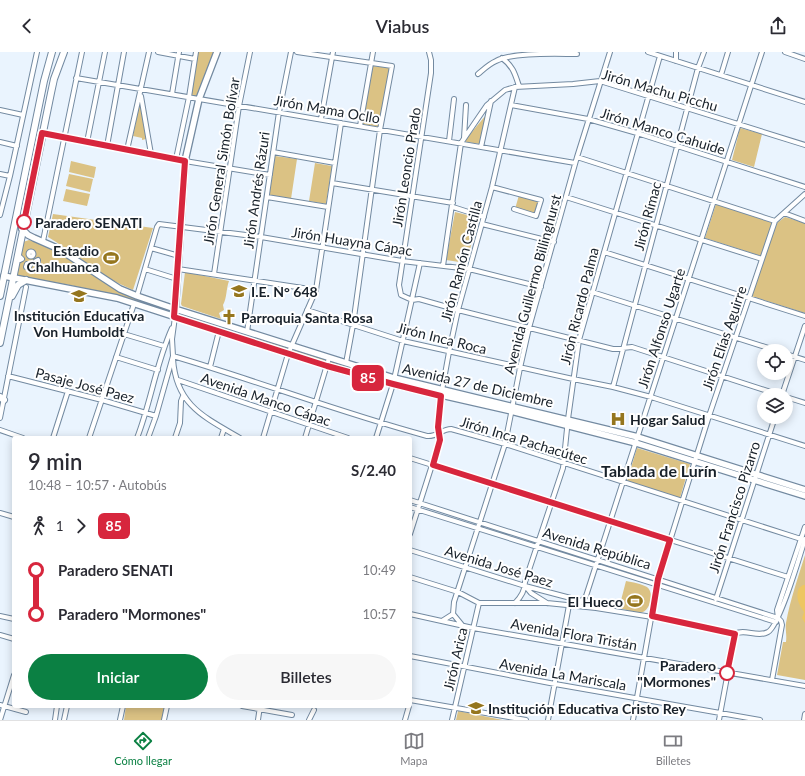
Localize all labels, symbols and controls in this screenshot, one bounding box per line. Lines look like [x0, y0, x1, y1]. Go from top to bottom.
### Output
icon: back [16, 15, 38, 37]
text: Viabus [376, 15, 429, 37]
icon: share [767, 15, 789, 37]
street label: Jirón Machu Picchu [600, 65, 720, 115]
street label: Jirón General Simón Bolívar [199, 76, 243, 246]
street label: Jirón Mama Ocllo [273, 91, 381, 127]
street label: Jirón Manco Cahuide [599, 104, 727, 158]
street label: Jirón Leoncio Prado [388, 106, 424, 228]
street label: Jirón Andrés Rázuri [239, 130, 273, 250]
street label: Jirón Rímac [630, 179, 664, 252]
street label: Avenida Guillermo Billinghurst [500, 192, 564, 376]
street label: Jirón Ramón Castilla [437, 199, 485, 323]
marker: Paradero SENATI [16, 214, 32, 230]
place label: Paradero SENATI [35, 214, 142, 231]
street label: Jirón Huayna Cápac [291, 223, 414, 259]
place label: Estadio Chalhuanca [27, 242, 99, 275]
street label: Jirón Ricardo Palma [556, 246, 602, 366]
sports icon: Estadio Chalhuanca [102, 249, 120, 267]
street label: Jirón Alfonso Ugarte [634, 266, 688, 390]
school or university icon: I.E. N° 648 [230, 282, 248, 300]
place label: I.E. N° 648 [251, 283, 318, 300]
street label: Jirón Elías Aguirre [698, 284, 750, 392]
school or university icon: Institución Educativa Von Humboldt [70, 287, 88, 305]
place label: Institución Educativa Von Humboldt [14, 307, 144, 340]
church icon: Parroquia Santa Rosa [220, 308, 238, 326]
place label: Parroquia Santa Rosa [241, 309, 373, 326]
street label: Jirón Inca Roca [395, 319, 489, 357]
map controls [757, 344, 793, 424]
button: locate [757, 344, 793, 380]
street label: Avenida 27 de Diciembre [401, 359, 555, 411]
street label: Pasaje José Paez [34, 364, 136, 406]
line badge: 85 [350, 365, 386, 391]
street label: Avenida Manco Cápac [199, 369, 334, 429]
text: 85 [360, 369, 376, 386]
button: layers [757, 388, 793, 424]
hospital icon: Hogar Salud [609, 410, 627, 428]
place label: Hogar Salud [630, 411, 705, 428]
street label: Jirón Inca Pachacútec [458, 413, 590, 468]
street label: Jirón Francisco Pizarro [705, 439, 763, 575]
text: 9 min [28, 448, 82, 475]
text: S/2.40 [351, 461, 396, 479]
district label: Tablada de Lurín [601, 461, 717, 480]
text: 10:48 – 10:57 · Autobús [28, 477, 167, 493]
icon: walk [28, 515, 50, 537]
icon: forward [70, 515, 92, 537]
text: 85 [106, 517, 122, 534]
text: 1 [56, 518, 64, 534]
street label: Avenida República [541, 523, 653, 573]
street label: Avenida José Paez [443, 541, 555, 591]
text: Paradero SENATI [58, 561, 173, 579]
text: 10:49 [363, 562, 396, 578]
sports icon: El Hueco [626, 592, 644, 610]
place label: El Hueco [567, 593, 623, 610]
text: Paradero "Mormones" [58, 605, 206, 623]
text: 10:57 [363, 606, 396, 622]
street label: Avenida Flora Tristán [509, 615, 639, 653]
street label: Jirón Arica [439, 626, 471, 692]
button: Iniciar [28, 654, 208, 700]
button: Billetes [216, 654, 396, 700]
street label: Avenida La Mariscala [498, 654, 628, 694]
place label: Paradero "Mormones" [637, 657, 716, 690]
marker: Paradero "Mormones" [719, 665, 735, 681]
school or university icon: Institución Educativa Cristo Rey [467, 699, 485, 717]
place label: Institución Educativa Cristo Rey [488, 700, 687, 717]
tab: Cómo llegar [114, 730, 172, 767]
tab: Mapa [400, 730, 427, 767]
tab: Billetes [656, 730, 691, 767]

